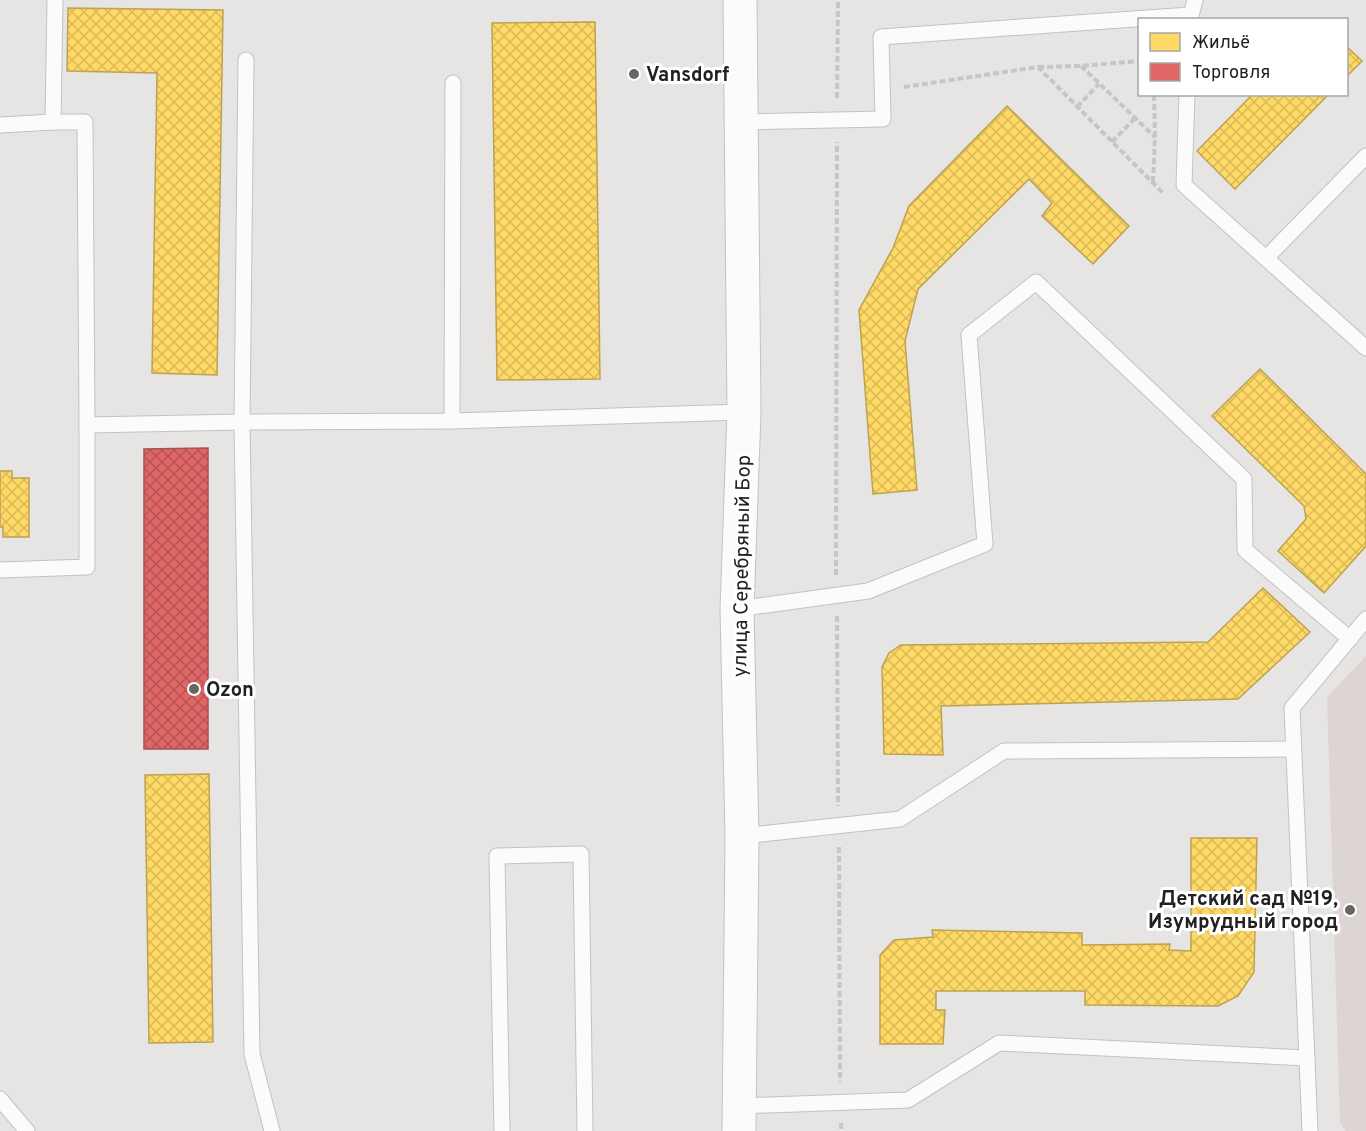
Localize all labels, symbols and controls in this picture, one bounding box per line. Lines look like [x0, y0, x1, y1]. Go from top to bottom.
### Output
legend [1138, 18, 1348, 96]
text: Жильё [1192, 32, 1250, 55]
text: Торговля [1192, 62, 1270, 85]
place label: Vansdorf [646, 63, 729, 89]
marker: Vansdorf [627, 67, 641, 81]
street label: улица Серебряный Бор [728, 455, 758, 677]
place label: Ozon [206, 678, 254, 704]
marker: Ozon [187, 682, 201, 696]
place label: Детский сад №19, Изумрудный город [1148, 887, 1338, 936]
marker: Детский сад №19, Изумрудный город [1343, 903, 1357, 917]

